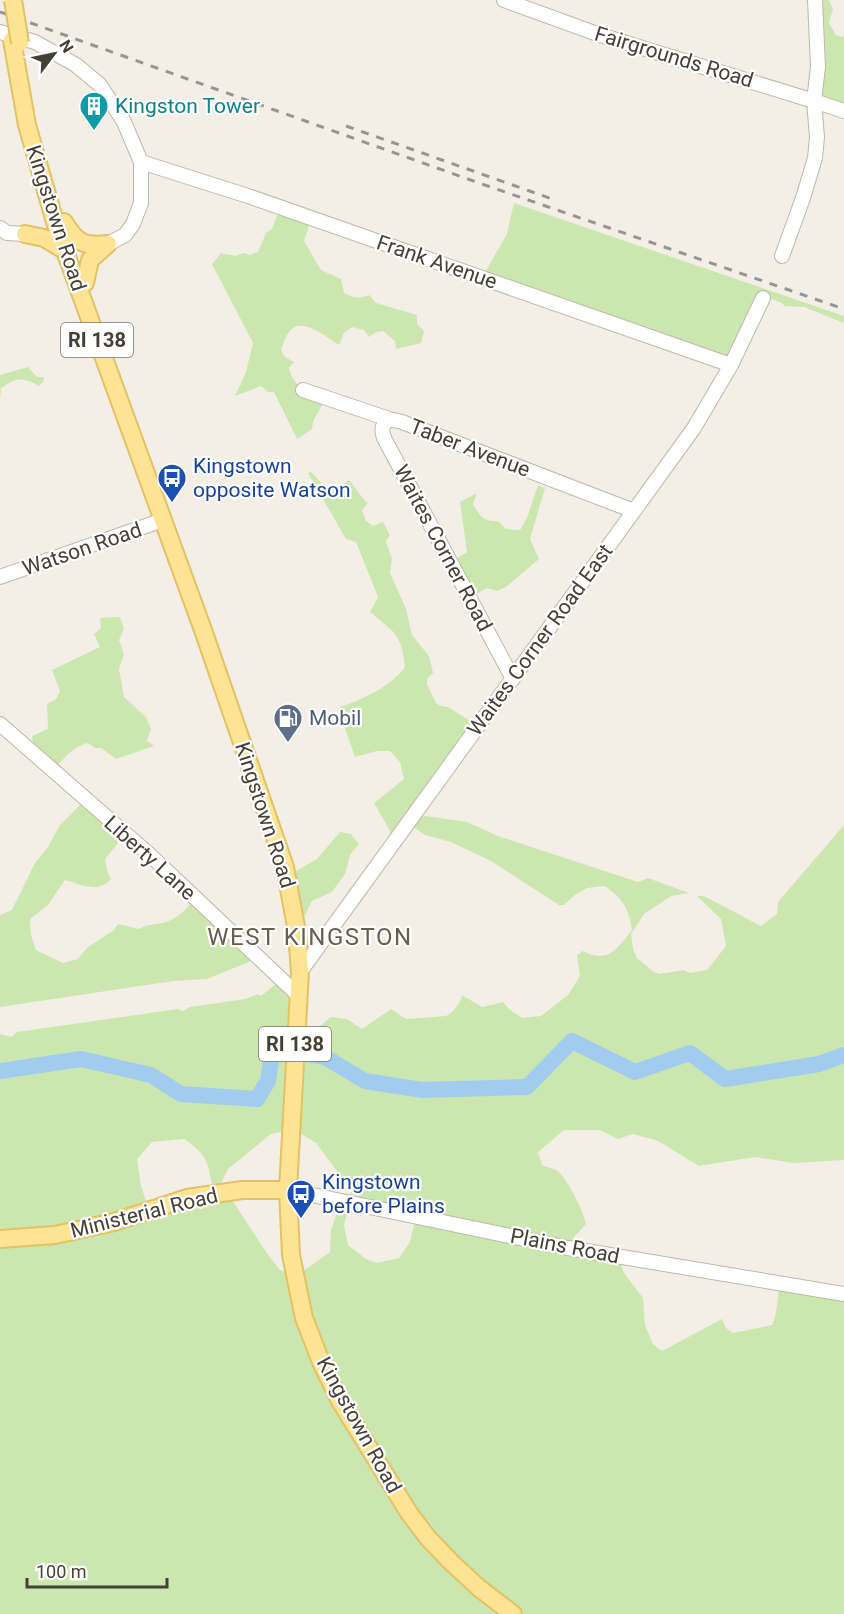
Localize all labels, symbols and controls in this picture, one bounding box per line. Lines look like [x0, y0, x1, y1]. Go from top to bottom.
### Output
street label: Fairgrounds Road [592, 21, 756, 93]
north arrow [24, 24, 84, 84]
text: N [55, 36, 77, 56]
building icon: Kingston Tower [78, 90, 110, 132]
place label: Kingston Tower [115, 94, 260, 118]
street label: Kingstown Road [21, 142, 91, 294]
street label: Frank Avenue [374, 230, 500, 294]
road number: RI 138 [61, 323, 133, 357]
street label: Taber Avenue [407, 414, 533, 482]
place label: Kingstown opposite Watson [193, 454, 351, 502]
street label: Waites Corner Road [389, 461, 497, 635]
bus stop icon: Kingstown opposite Watson [156, 462, 188, 504]
street label: Watson Road [19, 517, 145, 581]
street label: Waites Corner Road East [462, 539, 618, 741]
fuel station icon: Mobil [272, 702, 304, 744]
place label: Mobil [309, 706, 361, 730]
street label: Kingstown Road [230, 739, 300, 891]
street label: Liberty Lane [99, 811, 201, 905]
district label: WEST KINGSTON [207, 923, 413, 951]
road number: RI 138 [259, 1027, 331, 1061]
place label: Kingstown before Plains [322, 1170, 445, 1218]
bus stop icon: Kingstown before Plains [285, 1178, 317, 1220]
street label: Ministerial Road [68, 1183, 220, 1243]
street label: Plains Road [508, 1224, 622, 1268]
street label: Kingstown Road [312, 1353, 406, 1497]
scale bar [27, 1551, 166, 1589]
text: 100 m [36, 1561, 87, 1582]

